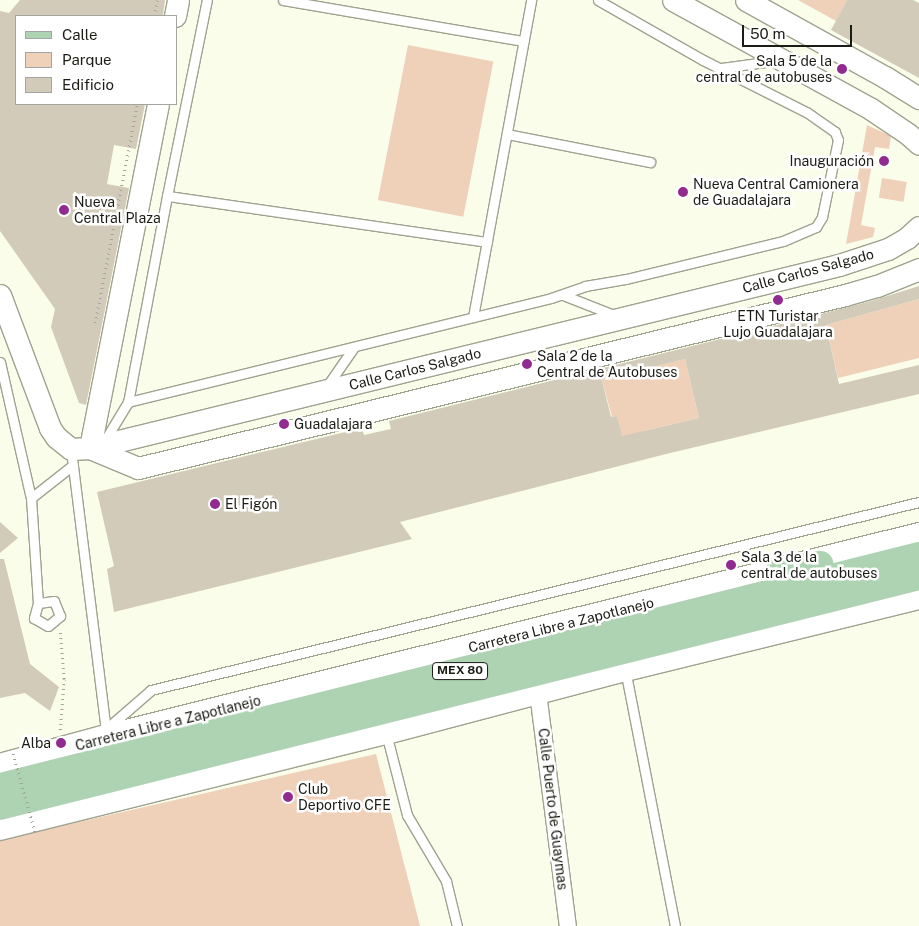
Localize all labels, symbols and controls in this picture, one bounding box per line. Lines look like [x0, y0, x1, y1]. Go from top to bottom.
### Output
legend [15, 15, 178, 105]
scale bar [744, 15, 854, 47]
text: 50 m [750, 25, 785, 42]
text: Calle [62, 26, 98, 43]
text: Parque [62, 51, 112, 68]
place label: Sala 5 de la central de autobuses [695, 53, 832, 85]
marker: Sala 5 de la central de autobuses [836, 63, 848, 75]
text: Edificio [62, 76, 114, 93]
place label: Inauguración [789, 153, 874, 169]
marker: Inauguración [878, 155, 890, 167]
place label: Nueva Central Camionera de Guadalajara [693, 176, 859, 208]
marker: Nueva Central Camionera de Guadalajara [677, 186, 689, 198]
place label: Nueva Central Plaza [74, 194, 161, 226]
marker: Nueva Central Plaza [58, 204, 70, 216]
street label: Calle Carlos Salgado [740, 245, 876, 297]
marker: ETN Turistar Lujo Guadalajara [772, 294, 784, 306]
place label: ETN Turistar Lujo Guadalajara [723, 308, 833, 341]
street label: Calle Carlos Salgado [347, 344, 483, 394]
place label: Sala 2 de la Central de Autobuses [537, 348, 678, 381]
marker: Sala 2 de la Central de Autobuses [521, 358, 533, 370]
place label: Guadalajara [294, 416, 373, 432]
marker: Guadalajara [278, 418, 290, 430]
place label: El Figón [225, 496, 277, 512]
marker: El Figón [209, 498, 221, 510]
place label: Sala 3 de la central de autobuses [741, 549, 878, 582]
marker: Sala 3 de la central de autobuses [725, 559, 737, 571]
street label: Carretera Libre a Zapotlanejo [466, 594, 656, 656]
road number: MEX 80 [431, 661, 489, 680]
street label: Carretera Libre a Zapotlanejo [73, 692, 263, 754]
street label: Calle Puerto de Guaymas [535, 727, 571, 891]
place label: Alba [21, 735, 51, 751]
marker: Alba [55, 737, 67, 749]
place label: Club Deportivo CFE [298, 781, 391, 814]
marker: Club Deportivo CFE [282, 791, 294, 803]

